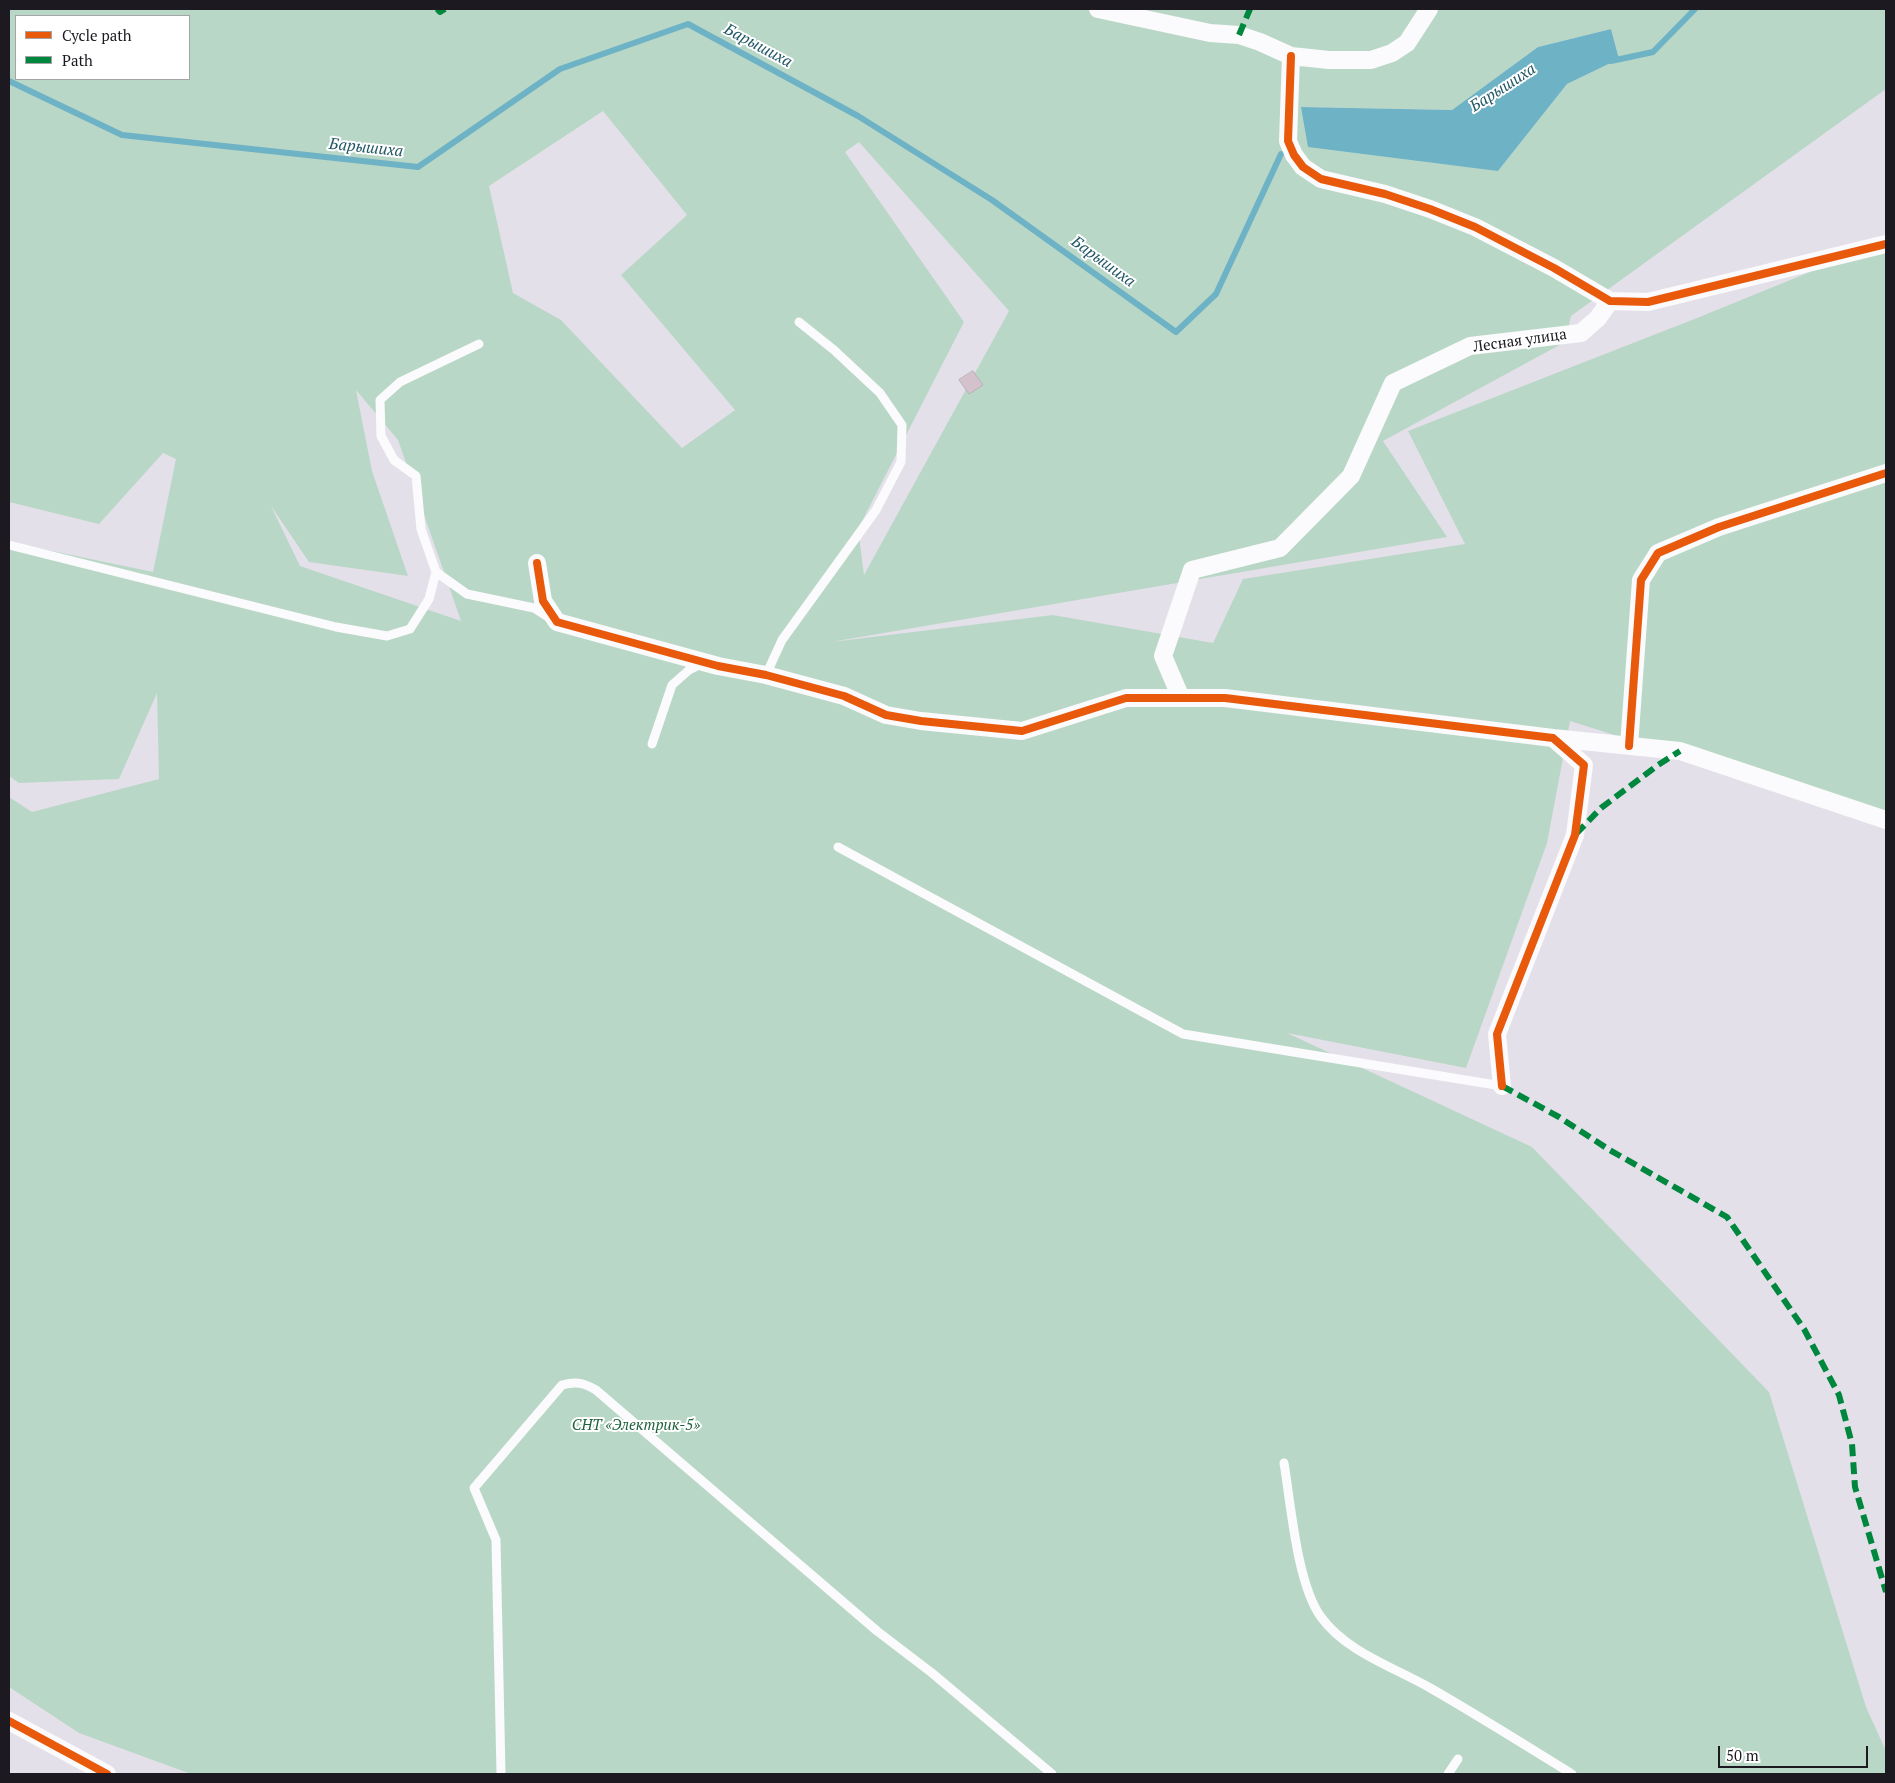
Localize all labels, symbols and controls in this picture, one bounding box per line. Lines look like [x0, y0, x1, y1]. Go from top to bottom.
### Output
legend [15, 15, 190, 80]
water label: Барышиха [721, 20, 795, 72]
text: Cycle path [62, 25, 132, 45]
text: Path [62, 50, 93, 70]
water label: Барышиха [1467, 60, 1539, 116]
water label: Барышиха [328, 135, 404, 161]
water label: Барышиха [1067, 232, 1139, 292]
street label: Лесная улица [1472, 326, 1568, 356]
park label: СНТ «Электрик-5» [572, 1417, 700, 1435]
scale bar [1720, 1736, 1870, 1768]
text: 50 m [1726, 1745, 1759, 1765]

